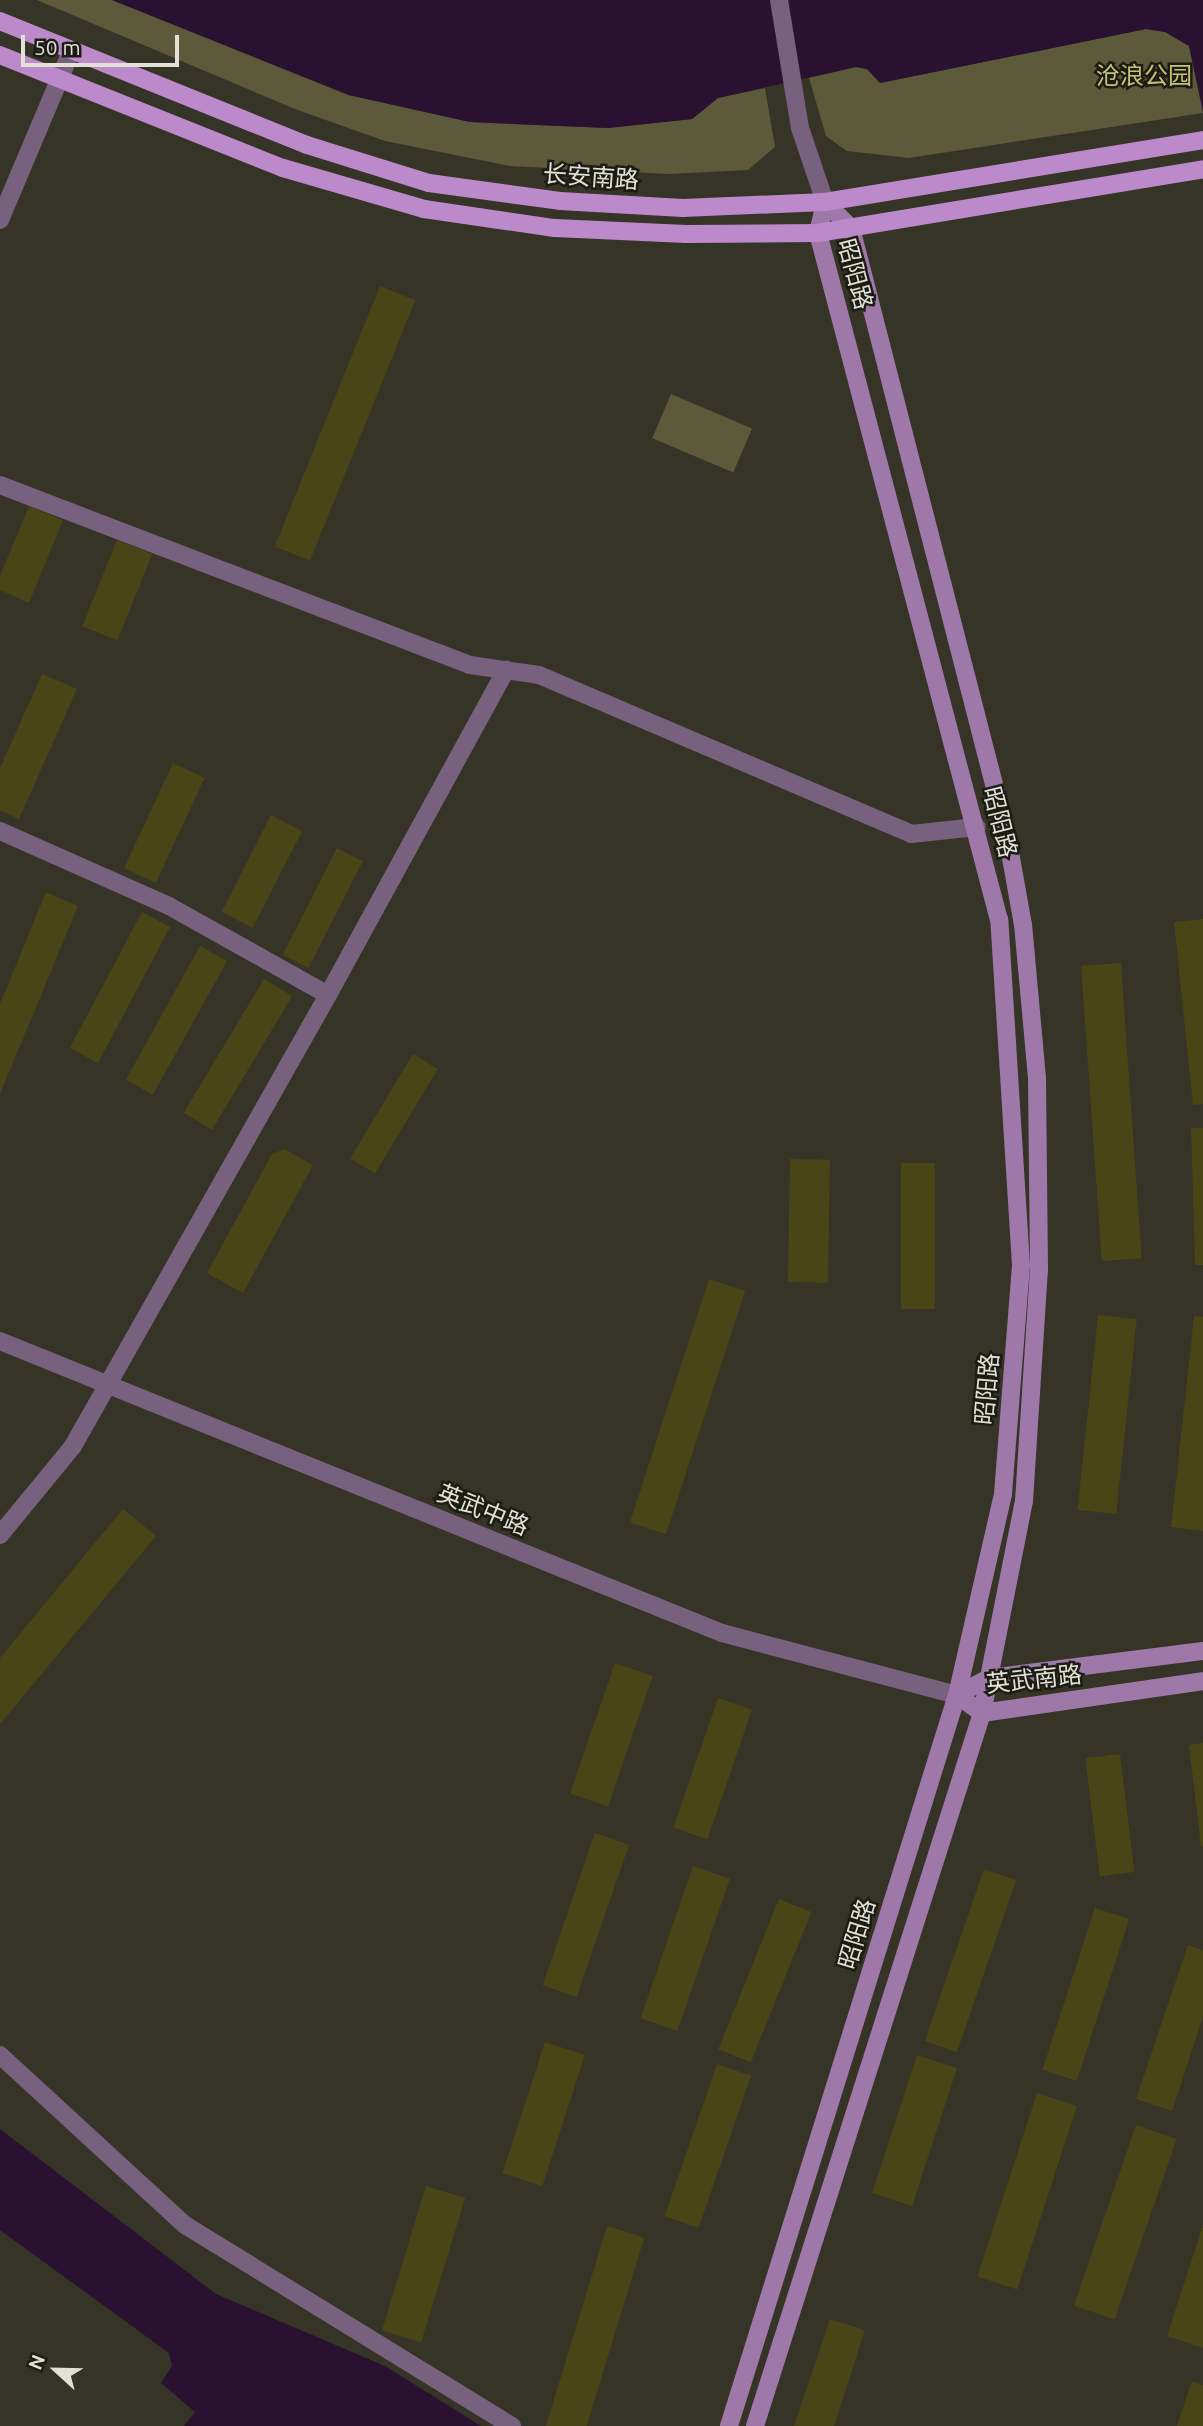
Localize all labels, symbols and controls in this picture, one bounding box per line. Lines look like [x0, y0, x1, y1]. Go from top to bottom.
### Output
scale bar [24, 21, 182, 65]
text: 50 m [34, 35, 81, 59]
park label: 沧浪公园 [1096, 62, 1192, 90]
street label: 长安南路 [542, 159, 640, 195]
street label: 昭阳路 [832, 235, 878, 313]
street label: 昭阳路 [977, 784, 1023, 860]
street label: 昭阳路 [970, 1352, 1004, 1426]
street label: 英武中路 [433, 1479, 533, 1541]
street label: 英武南路 [985, 1660, 1083, 1698]
street label: 昭阳路 [833, 1895, 881, 1973]
north arrow [21, 2335, 91, 2405]
text: N [24, 2351, 49, 2373]

